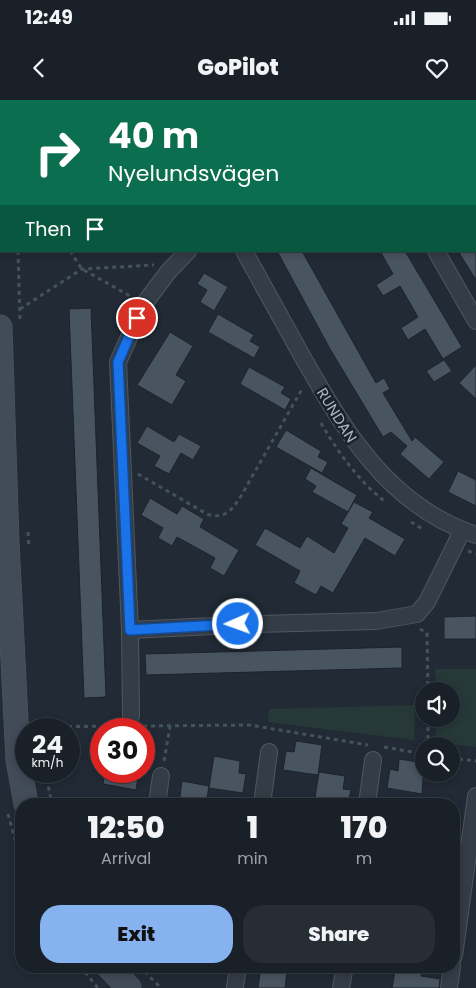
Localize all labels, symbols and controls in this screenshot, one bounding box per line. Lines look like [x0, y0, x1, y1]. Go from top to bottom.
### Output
text: 12:49 [25, 4, 73, 31]
text: GoPilot [197, 52, 279, 83]
icon: back [25, 54, 53, 82]
icon: heart [423, 54, 451, 82]
text: 40 m [108, 111, 199, 160]
icon: right [25, 120, 90, 185]
text: Nyelundsvägen [108, 158, 279, 189]
icon: arrive [81, 215, 109, 243]
text: Then [25, 216, 71, 243]
pin [116, 297, 158, 339]
icon: arrive [123, 304, 151, 332]
street label: RUNDAN [312, 384, 362, 446]
position arrow [211, 597, 263, 649]
map controls [415, 682, 460, 782]
button: sound [415, 682, 460, 727]
speed limit sign: 30 [90, 718, 155, 783]
text: 24 [32, 727, 63, 762]
button: search [415, 737, 460, 782]
text: km/h [32, 754, 63, 771]
text: 12:50 [88, 806, 165, 849]
text: 1 [247, 806, 258, 849]
text: 170 [340, 806, 387, 849]
text: Arrival [101, 847, 151, 870]
text: min [237, 847, 268, 870]
text: m [356, 847, 372, 870]
button: Exit [40, 905, 233, 963]
button: Share [243, 905, 435, 963]

